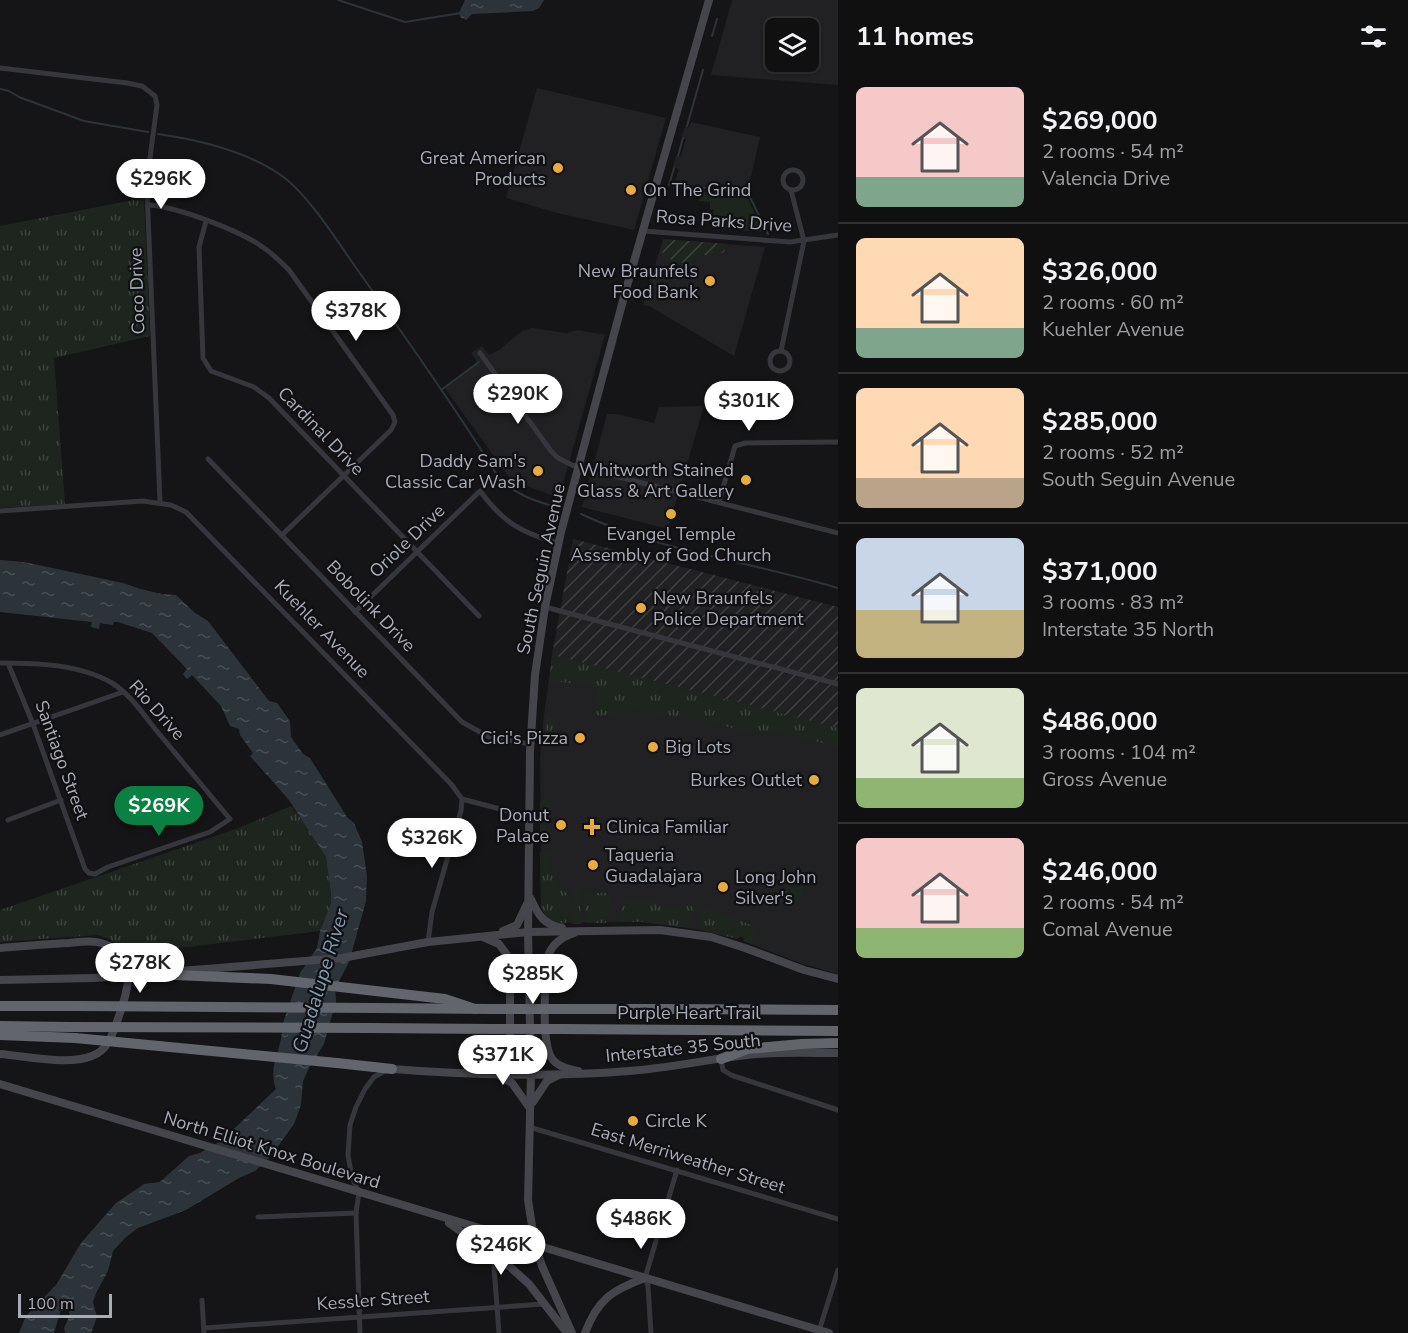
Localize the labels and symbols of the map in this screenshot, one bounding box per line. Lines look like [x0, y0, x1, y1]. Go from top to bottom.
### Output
place label: Great American Products [420, 146, 546, 191]
pin: $296K [119, 159, 203, 210]
marker: Great American Products [551, 161, 565, 175]
place label: On The Grind [643, 178, 751, 202]
marker: On The Grind [624, 183, 638, 197]
street label: Rosa Parks Drive [655, 204, 793, 238]
street label: Coco Drive [123, 247, 151, 335]
place label: New Braunfels Food Bank [578, 259, 699, 304]
marker: New Braunfels Food Bank [703, 274, 717, 288]
pin: $378K [314, 291, 398, 342]
pin: $290K [476, 374, 560, 425]
street label: Cardinal Drive [273, 381, 369, 481]
pin: $301K [707, 381, 791, 432]
place label: Daddy Sam's Classic Car Wash [385, 449, 526, 494]
place label: Whitworth Stained Glass & Art Gallery [577, 458, 735, 503]
marker: Daddy Sam's Classic Car Wash [531, 464, 545, 478]
marker: Whitworth Stained Glass & Art Gallery [739, 473, 753, 487]
street label: South Seguin Avenue [511, 481, 571, 657]
street label: Oriole Drive [364, 499, 450, 583]
marker: Evangel Temple Assembly of God Church [664, 507, 678, 521]
place label: Evangel Temple Assembly of God Church [571, 522, 771, 567]
street label: Bobolink Drive [321, 555, 421, 657]
street label: Kuehler Avenue [269, 575, 375, 683]
place label: New Braunfels Police Department [653, 586, 804, 631]
marker: New Braunfels Police Department [634, 601, 648, 615]
street label: Rio Drive [123, 675, 191, 745]
street label: Santiago Street [29, 697, 95, 824]
place label: Cici's Pizza [480, 726, 568, 750]
marker: Cici's Pizza [573, 731, 587, 745]
place label: Big Lots [665, 735, 731, 759]
marker: Big Lots [646, 740, 660, 754]
place label: Burkes Outlet [690, 768, 803, 792]
marker: Burkes Outlet [807, 773, 821, 787]
pin: $269K [117, 786, 201, 837]
place label: Donut Palace [496, 803, 550, 848]
place label: Clinica Familiar [606, 815, 729, 839]
pin: $326K [390, 818, 474, 869]
marker: Donut Palace [554, 818, 568, 832]
marker: Clinica Familiar [583, 818, 601, 836]
place label: Taqueria Guadalajara [605, 843, 702, 888]
marker: Taqueria Guadalajara [586, 858, 600, 872]
place label: Long John Silver's [735, 865, 816, 910]
marker: Long John Silver's [716, 880, 730, 894]
water label: Guadalupe River [286, 905, 355, 1056]
pin: $278K [98, 943, 182, 994]
pin: $285K [491, 954, 575, 1005]
street label: Purple Heart Trail [617, 1001, 761, 1025]
street label: Interstate 35 South [604, 1028, 762, 1068]
pin: $371K [461, 1035, 545, 1086]
street label: North Elliot Knox Boulevard [161, 1106, 383, 1194]
place label: Circle K [645, 1109, 707, 1133]
marker: Circle K [626, 1114, 640, 1128]
street label: East Merriweather Street [588, 1117, 789, 1199]
pin: $486K [599, 1199, 683, 1250]
pin: $246K [459, 1225, 543, 1276]
street label: Kessler Street [316, 1284, 431, 1316]
scale bar [18, 1291, 112, 1318]

